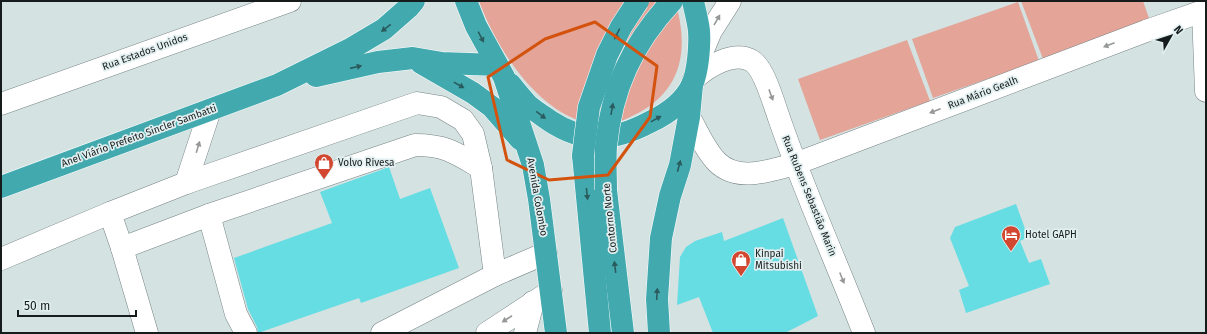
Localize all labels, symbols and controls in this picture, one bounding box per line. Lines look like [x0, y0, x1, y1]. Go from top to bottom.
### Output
one-way arrow [714, 15, 721, 26]
north arrow [1151, 16, 1191, 56]
one-way arrow [380, 23, 391, 32]
text: N [1171, 23, 1186, 37]
one-way arrow [614, 29, 621, 40]
street label: Rua Estados Unidos [101, 31, 190, 73]
one-way arrow [478, 31, 485, 43]
one-way arrow [1103, 42, 1115, 48]
one-way arrow [350, 64, 362, 70]
street label: Rua Mário Gealh [946, 74, 1020, 112]
one-way arrow [453, 82, 465, 88]
one-way arrow [768, 89, 774, 101]
street label: Anel Viário Prefeito Sincler Sambatti [60, 102, 218, 170]
one-way arrow [610, 103, 616, 115]
one-way arrow [929, 108, 941, 114]
one-way arrow [536, 111, 547, 119]
one-way arrow [650, 116, 662, 123]
street label: Rua Rubens Sebastião Marin [779, 134, 839, 258]
one-way arrow [195, 141, 201, 153]
shop icon: Volvo Rivesa [313, 152, 335, 180]
place label: Volvo Rivesa [338, 157, 395, 169]
street label: Avenida Colombo [524, 157, 550, 237]
one-way arrow [676, 160, 682, 172]
street label: Contorno Norte [600, 183, 620, 253]
one-way arrow [583, 188, 590, 200]
hotel icon: Hotel GAPH [1000, 224, 1022, 252]
place label: Hotel GAPH [1025, 229, 1077, 241]
place label: Kinpai Mitsubishi [755, 248, 802, 272]
shop icon: Kinpai Mitsubishi [730, 249, 752, 277]
one-way arrow [612, 260, 618, 273]
one-way arrow [839, 272, 845, 284]
one-way arrow [654, 288, 661, 300]
scale bar [18, 292, 136, 318]
text: 50 m [24, 299, 50, 313]
one-way arrow [501, 316, 513, 323]

